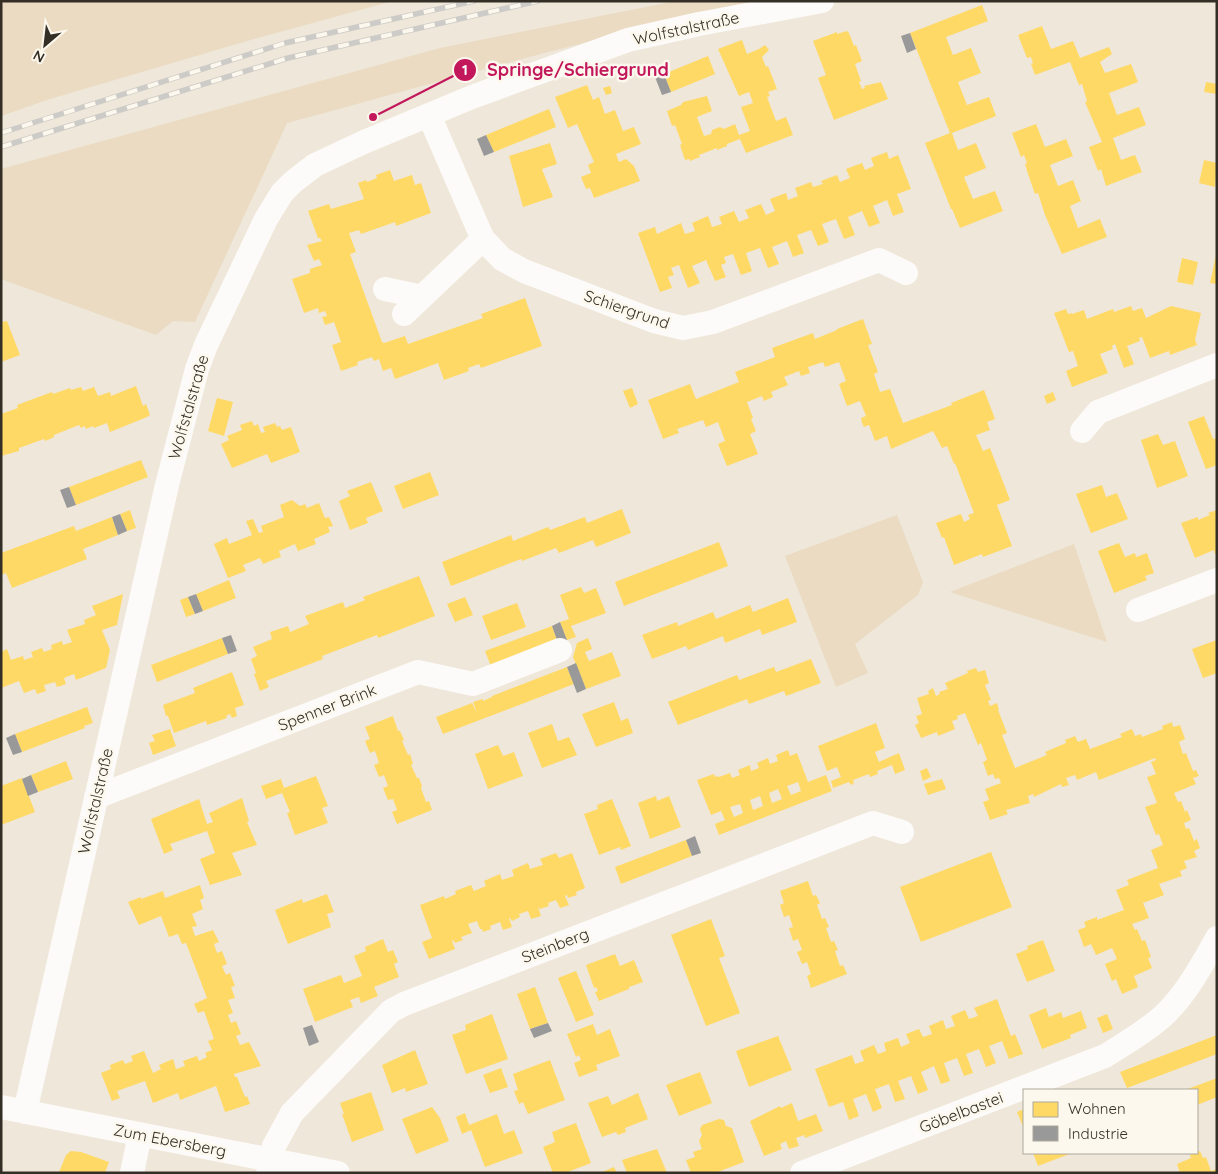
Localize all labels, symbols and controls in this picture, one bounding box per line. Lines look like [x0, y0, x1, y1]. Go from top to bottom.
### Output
street label: Wolfstalstraße [631, 7, 741, 49]
north arrow [20, 20, 70, 70]
text: N [30, 46, 48, 67]
callout: Springe/Schiergrund [453, 54, 679, 87]
text: Springe/Schiergrund [487, 58, 669, 81]
text: 1 [462, 60, 468, 79]
street label: Schiergrund [582, 285, 672, 333]
street label: Wolfstalstraße [164, 352, 212, 462]
street label: Spenner Brink [275, 679, 379, 735]
street label: Wolfstalstraße [73, 746, 117, 856]
street label: Steinberg [518, 923, 592, 967]
street label: Göbelbastei [916, 1087, 1006, 1137]
legend [1023, 1089, 1198, 1154]
text: Wohnen [1068, 1099, 1126, 1118]
street label: Zum Ebersberg [112, 1119, 228, 1161]
text: Industrie [1068, 1124, 1128, 1143]

